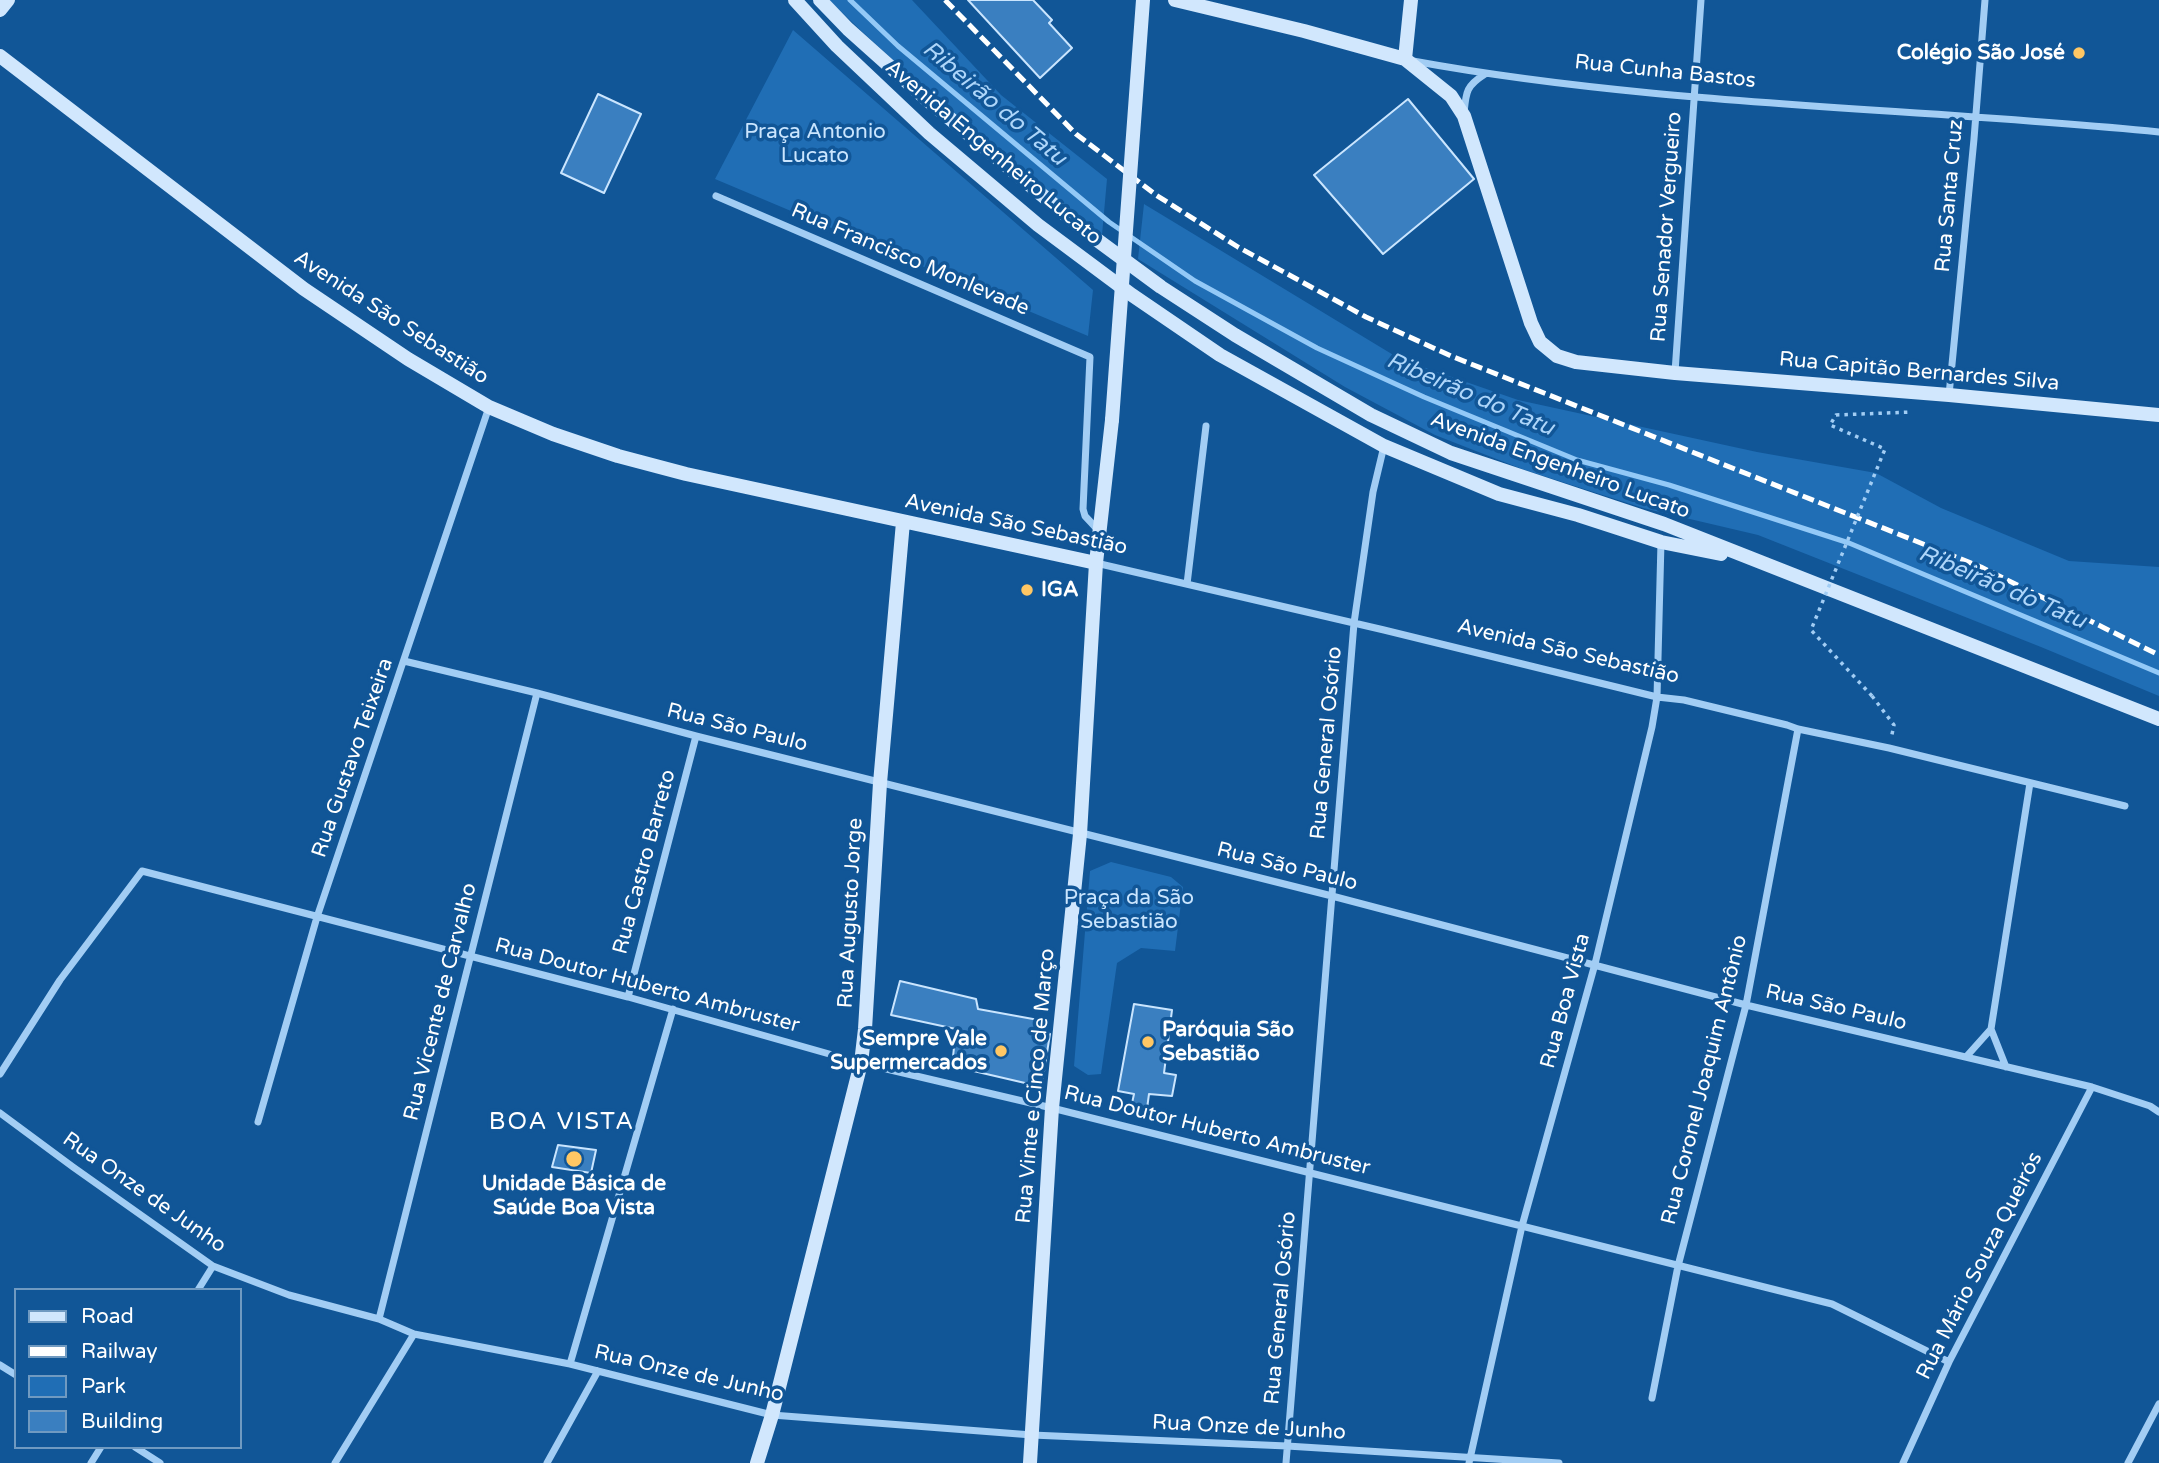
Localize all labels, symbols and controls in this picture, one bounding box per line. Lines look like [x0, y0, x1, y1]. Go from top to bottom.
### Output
water label: Ribeirão do Tatu [917, 36, 1071, 172]
place label: Colégio São José [1897, 40, 2065, 66]
marker: Colégio São José [2071, 45, 2087, 61]
street label: Rua Cunha Bastos [1573, 50, 1757, 94]
street label: Avenida Engenheiro Lucato [880, 55, 1106, 251]
street label: Rua Senador Vergueiro [1646, 111, 1688, 343]
park label: Praça Antonio Lucato [744, 119, 886, 169]
street label: Rua Santa Cruz [1931, 119, 1969, 273]
street label: Rua Francisco Monlevade [787, 198, 1033, 322]
street label: Avenida São Sebastião [289, 246, 493, 390]
water label: Ribeirão do Tatu [1382, 347, 1558, 443]
street label: Rua Capitão Bernardes Silva [1778, 347, 2060, 397]
street label: Avenida Engenheiro Lucato [1427, 407, 1693, 525]
street label: Avenida São Sebastião [902, 489, 1130, 561]
water label: Ribeirão do Tatu [1914, 540, 2090, 636]
place label: IGA [1041, 577, 1079, 603]
marker: IGA [1019, 582, 1035, 598]
street label: Avenida São Sebastião [1455, 614, 1681, 690]
street label: Rua General Osório [1306, 645, 1348, 841]
street label: Rua Gustavo Teixeira [307, 655, 399, 861]
street label: Rua São Paulo [664, 698, 810, 758]
street label: Rua Castro Barreto [608, 767, 682, 957]
street label: Rua Augusto Jorge [833, 817, 869, 1009]
street label: Rua São Paulo [1214, 837, 1360, 897]
street label: Rua Vicente de Carvalho [399, 881, 483, 1123]
park label: Praça da São Sebastião [1064, 885, 1194, 935]
street label: Rua Boa Vista [1536, 931, 1596, 1071]
street label: Rua Coronel Joaquim Antônio [1657, 932, 1753, 1228]
street label: Rua Doutor Huberto Ambruster [492, 933, 802, 1039]
street label: Rua Vinte e Cinco de Março [1011, 947, 1061, 1225]
street label: Rua São Paulo [1763, 980, 1909, 1036]
place label: Paróquia São Sebastião [1162, 1017, 1294, 1067]
place label: Sempre Vale Supermercados [830, 1026, 987, 1076]
marker: Paróquia São Sebastião [1140, 1034, 1156, 1050]
marker: Sempre Vale Supermercados [993, 1043, 1009, 1059]
street label: Rua Doutor Huberto Ambruster [1061, 1081, 1373, 1181]
district label: BOA VISTA [490, 1109, 634, 1137]
street label: Rua Onze de Junho [57, 1127, 231, 1259]
street label: Rua Mário Souza Queirós [1912, 1148, 2048, 1384]
marker: Unidade Básica de Saúde Boa Vista [564, 1149, 584, 1169]
place label: Unidade Básica de Saúde Boa Vista [482, 1171, 666, 1221]
street label: Rua General Osório [1260, 1210, 1302, 1406]
legend [14, 1288, 242, 1449]
text: Road [81, 1304, 134, 1329]
text: Railway [81, 1339, 158, 1364]
street label: Rua Onze de Junho [592, 1340, 786, 1408]
text: Park [81, 1374, 126, 1399]
text: Building [81, 1409, 163, 1434]
street label: Rua Onze de Junho [1151, 1410, 1347, 1446]

